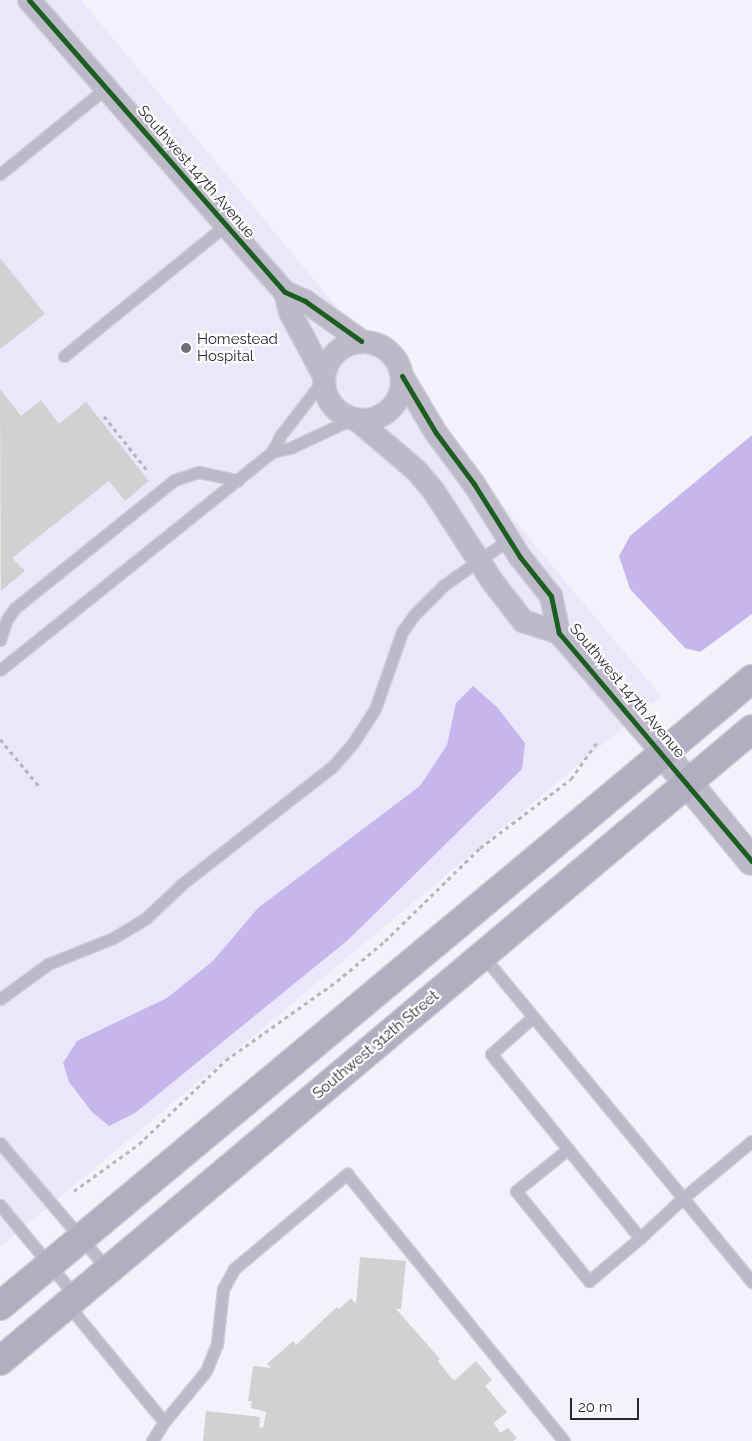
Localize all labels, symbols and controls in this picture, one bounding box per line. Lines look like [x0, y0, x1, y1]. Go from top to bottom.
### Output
street label: Southwest 147th Avenue [133, 102, 259, 242]
place label: Homestead Hospital [197, 330, 278, 365]
marker: Homestead Hospital [179, 341, 193, 355]
street label: Southwest 147th Avenue [565, 620, 689, 762]
street label: Southwest 312th Street [309, 987, 443, 1103]
scale bar [572, 1388, 641, 1420]
text: 20 m [578, 1398, 613, 1416]

